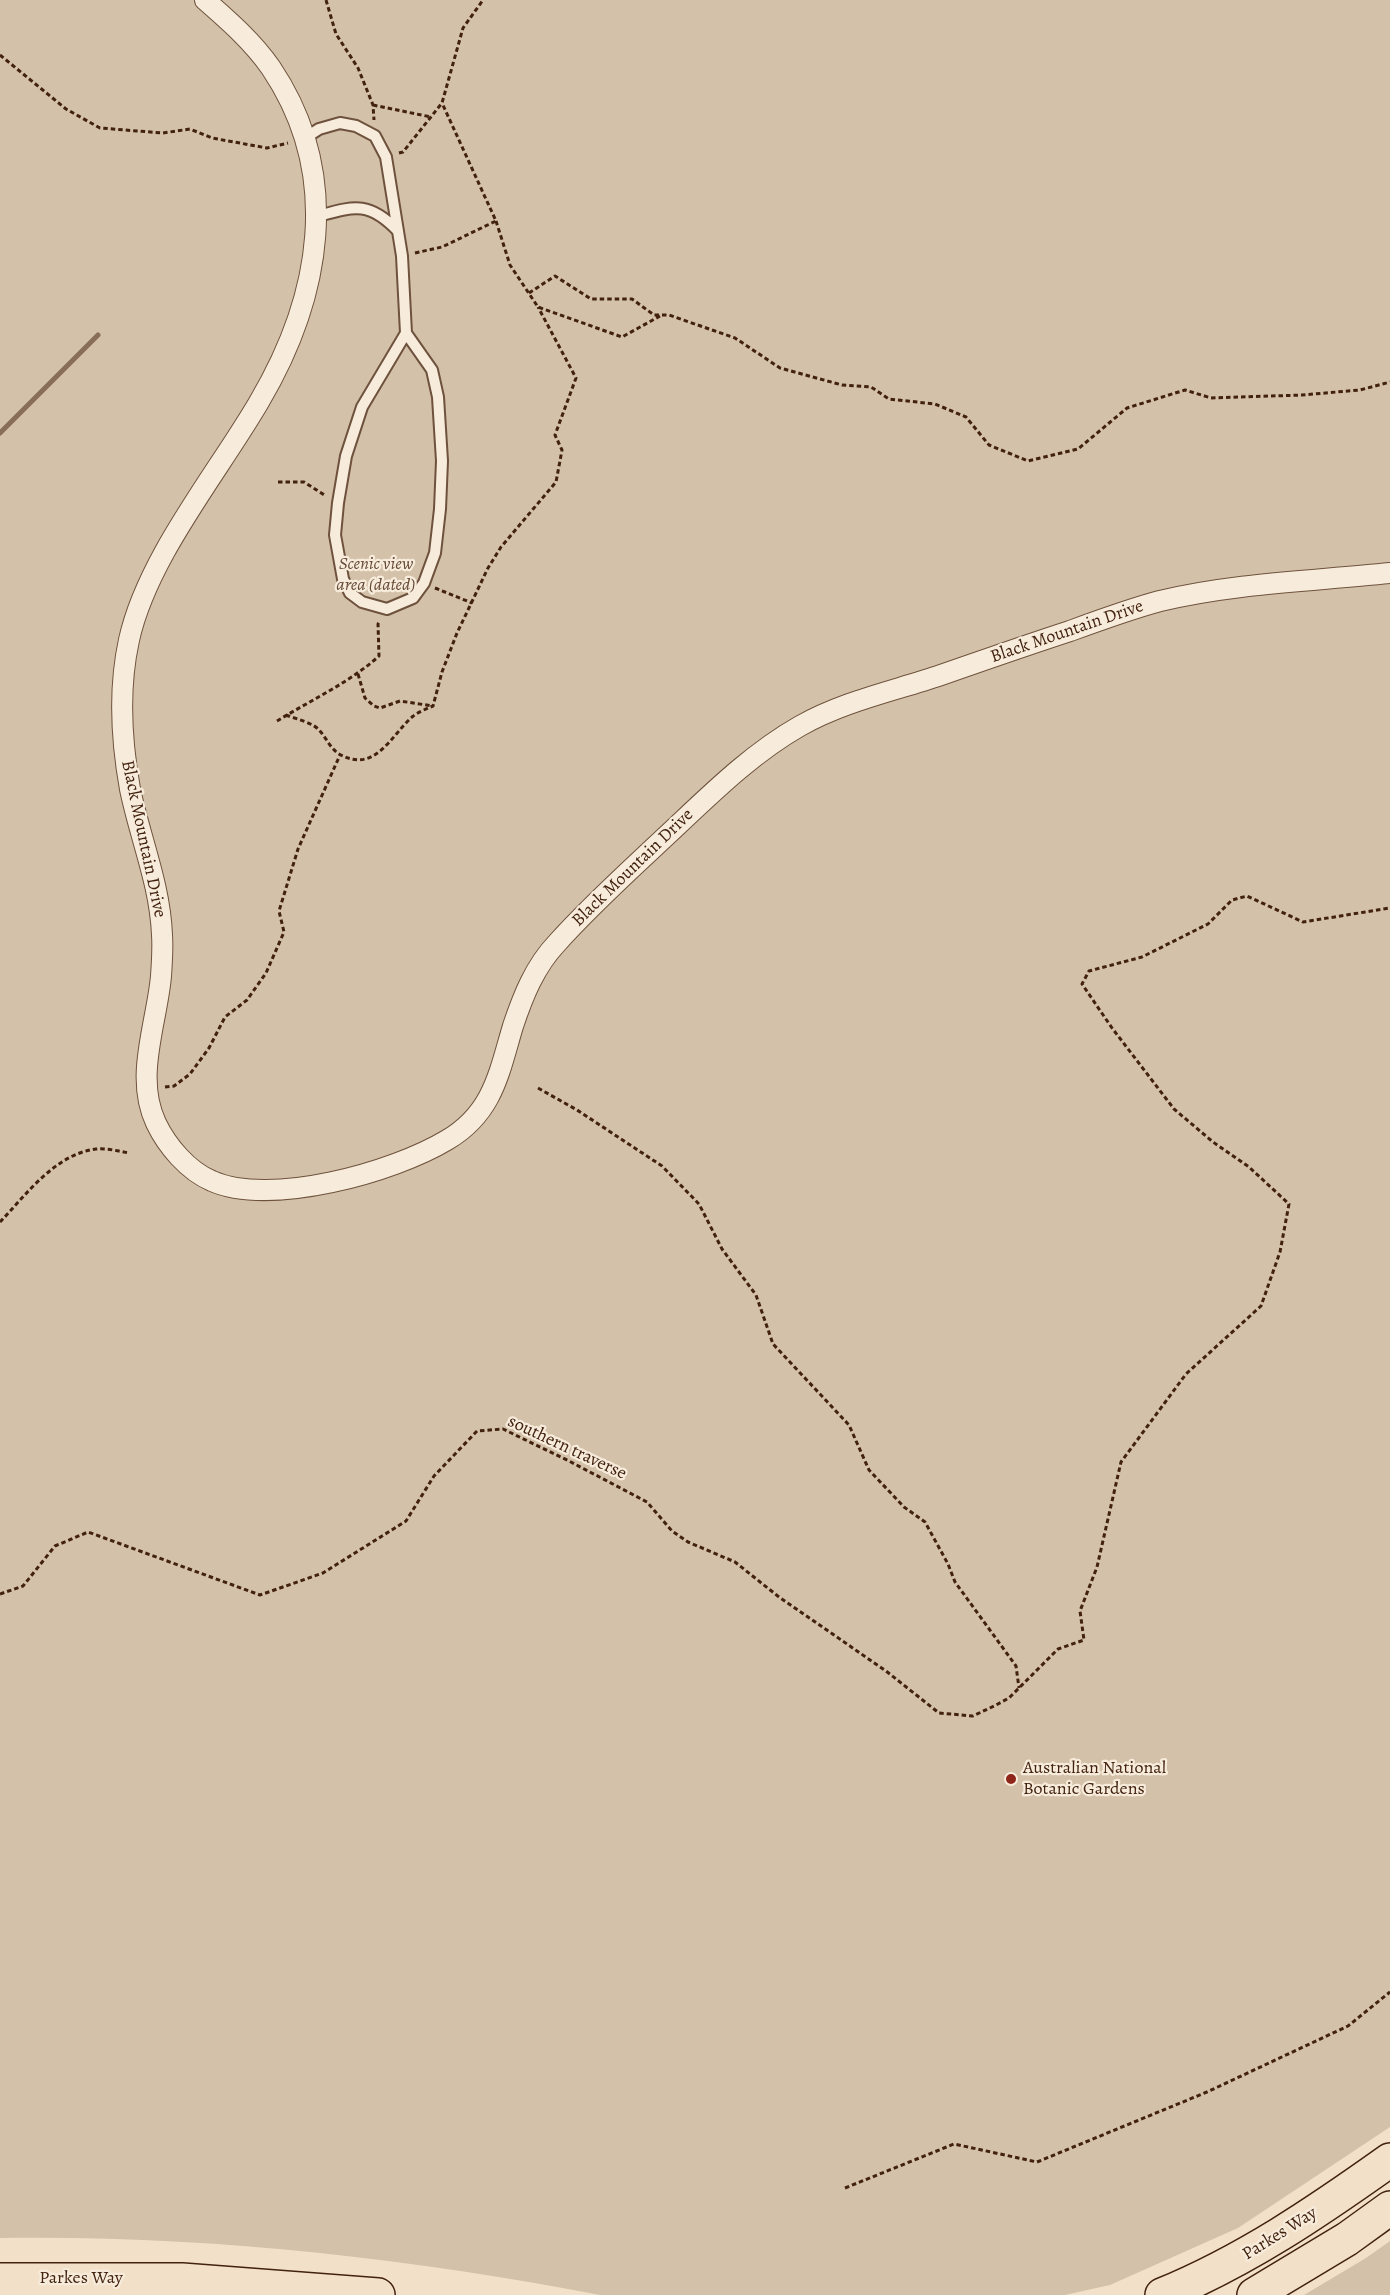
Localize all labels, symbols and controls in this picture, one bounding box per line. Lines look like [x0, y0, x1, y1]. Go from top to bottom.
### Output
park label: Scenic view area (dated) [336, 554, 416, 596]
street label: Black Mountain Drive [988, 596, 1146, 668]
street label: Black Mountain Drive [116, 758, 170, 920]
street label: Black Mountain Drive [568, 805, 698, 931]
street label: southern traverse [504, 1411, 630, 1485]
place label: Australian National Botanic Gardens [1023, 1758, 1166, 1800]
marker: Australian National Botanic Gardens [1004, 1772, 1018, 1786]
street label: Parkes Way [1239, 2203, 1321, 2265]
street label: Parkes Way [39, 2268, 123, 2290]

